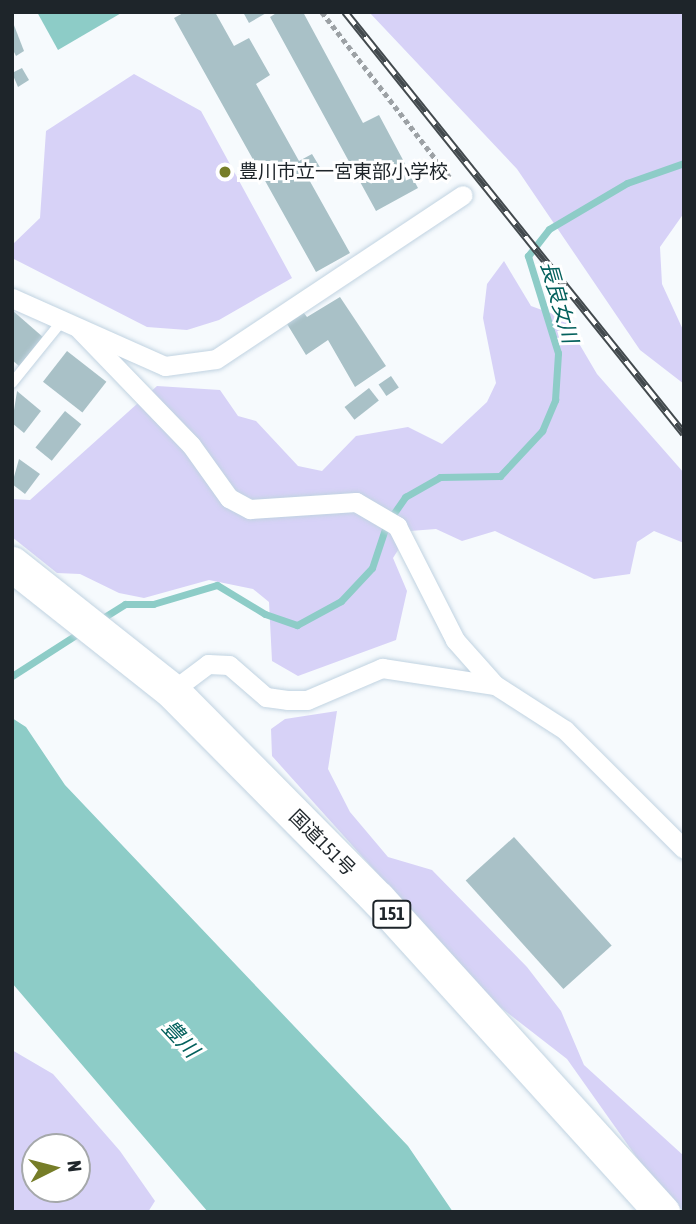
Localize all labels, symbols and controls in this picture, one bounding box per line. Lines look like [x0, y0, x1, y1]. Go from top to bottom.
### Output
place label: 豊川市立一宮東部小学校 [239, 161, 448, 183]
marker: 豊川市立一宮東部小学校 [217, 164, 233, 180]
water label: 長良女川 [536, 258, 584, 346]
street label: 国道151号 [284, 805, 360, 881]
road number: 151 [371, 900, 413, 929]
water label: 豊川 [157, 1014, 205, 1062]
north arrow [21, 1133, 91, 1203]
text: N [63, 1159, 86, 1173]

